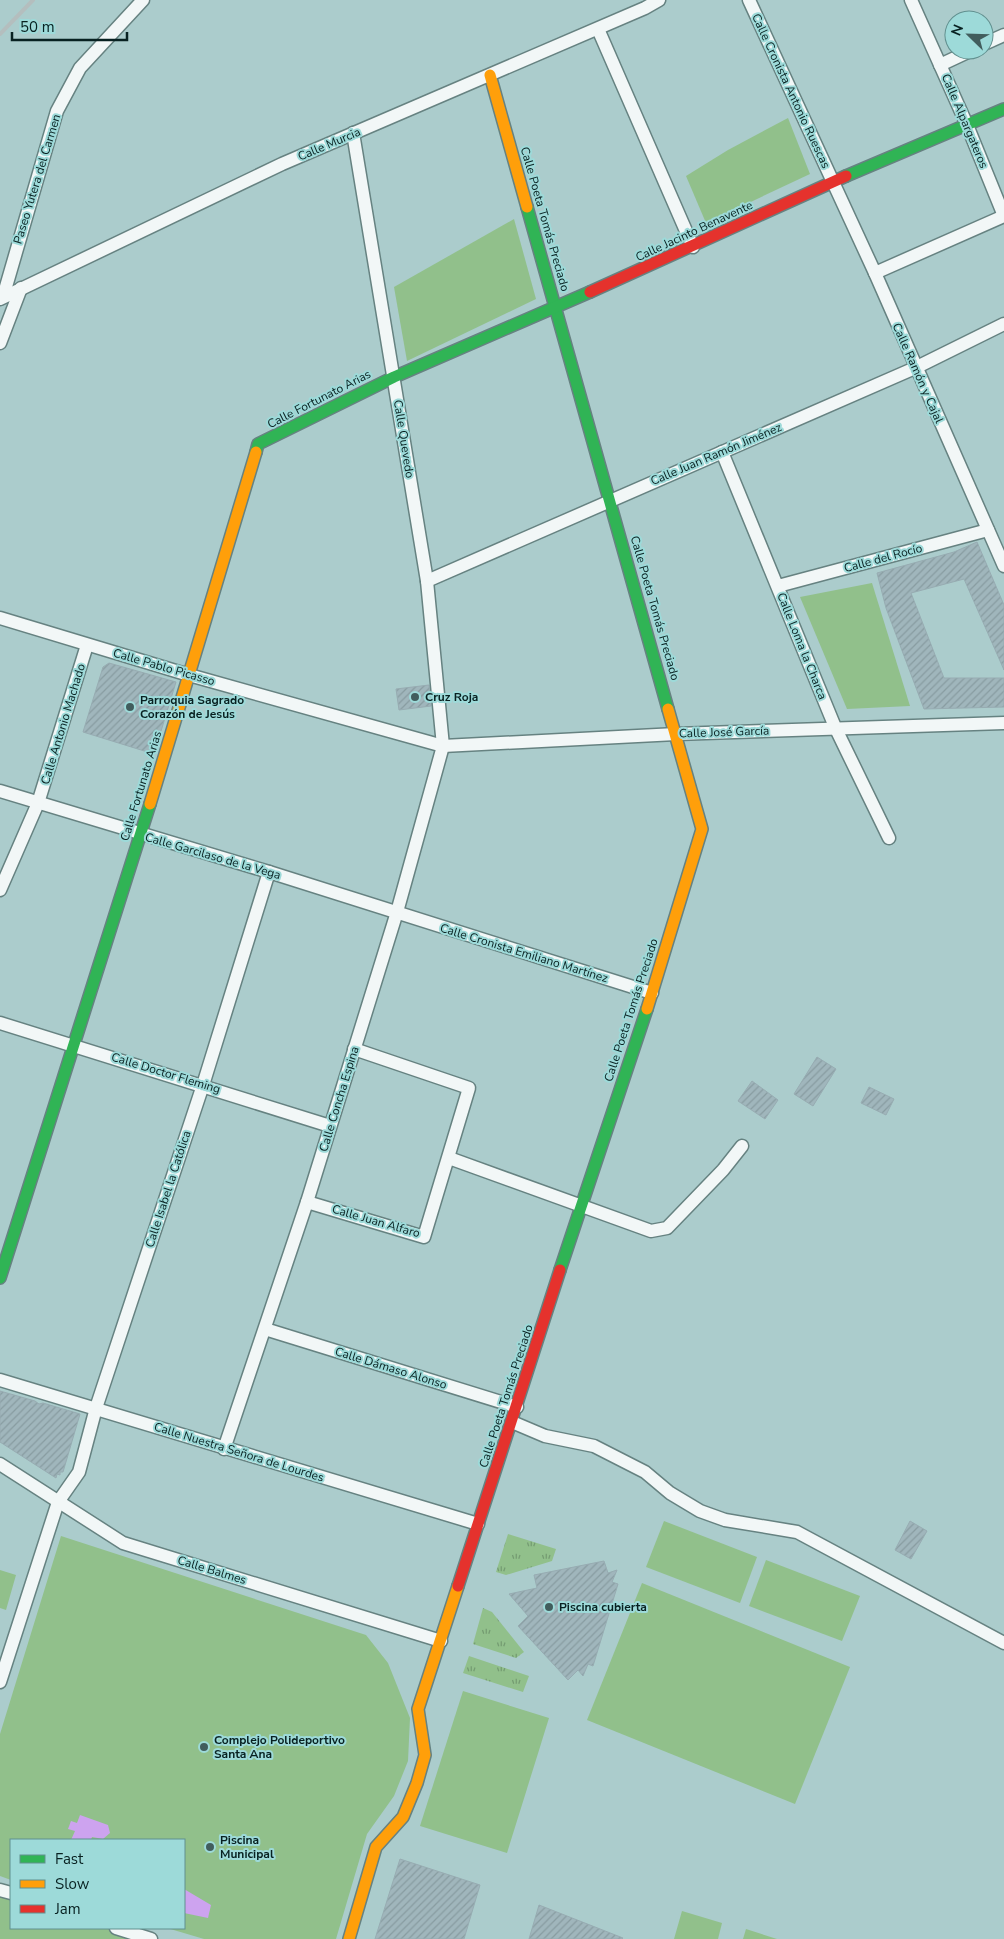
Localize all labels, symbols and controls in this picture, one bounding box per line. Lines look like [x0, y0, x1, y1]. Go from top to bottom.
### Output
scale bar [12, 10, 128, 42]
north arrow [944, 10, 994, 60]
street label: Calle Cronista Antonio Ruescas [748, 11, 834, 171]
text: 50 m [20, 17, 55, 37]
text: N [947, 22, 968, 39]
street label: Calle Alpargateros [938, 71, 992, 171]
street label: Paseo Yutera del Carmen [10, 112, 64, 246]
street label: Calle Murcia [295, 124, 363, 164]
street label: Calle Poeta Tomás Preciado [517, 145, 573, 293]
street label: Calle Jacinto Benavente [633, 197, 755, 265]
street label: Calle Ramón y Cajal [889, 320, 947, 426]
street label: Calle Fortunato Arias [264, 366, 374, 432]
street label: Calle Quevedo [390, 399, 418, 480]
street label: Calle Juan Ramón Jiménez [648, 419, 784, 489]
street label: Calle Poeta Tomás Preciado [627, 534, 683, 682]
street label: Calle del Rocío [842, 540, 924, 576]
street label: Calle Loma la Charca [773, 590, 831, 702]
street label: Calle Pablo Picasso [111, 645, 217, 689]
street label: Calle Antonio Machado [37, 661, 89, 786]
place label: Cruz Roja [425, 689, 478, 705]
marker: Cruz Roja [409, 691, 421, 703]
place label: Parroquia Sagrado Corazón de Jesús [140, 692, 244, 722]
marker: Parroquia Sagrado Corazón de Jesús [124, 701, 136, 713]
street label: Calle José García [678, 722, 770, 742]
street label: Calle Fortunato Arias [117, 729, 165, 843]
street label: Calle Garcilaso de la Vega [143, 829, 283, 883]
street label: Calle Cronista Emiliano Martínez [438, 920, 610, 986]
street label: Calle Poeta Tomás Preciado [600, 936, 662, 1084]
street label: Calle Concha Espina [315, 1044, 363, 1154]
street label: Calle Doctor Fleming [109, 1049, 223, 1097]
street label: Calle Isabel la Católica [142, 1128, 194, 1250]
street label: Calle Juan Alfaro [330, 1201, 422, 1241]
street label: Calle Poeta Tomás Preciado [475, 1322, 537, 1470]
street label: Calle Dámaso Alonso [333, 1343, 449, 1393]
street label: Calle Nuestra Señora de Lourdes [152, 1418, 326, 1486]
street label: Calle Balmes [176, 1552, 249, 1588]
place label: Piscina cubierta [559, 1599, 647, 1615]
marker: Piscina cubierta [543, 1601, 555, 1613]
place label: Complejo Polideportivo Santa Ana [214, 1732, 345, 1762]
marker: Complejo Polideportivo Santa Ana [198, 1741, 210, 1753]
place label: Piscina Municipal [220, 1832, 274, 1862]
legend [10, 1839, 185, 1929]
marker: Piscina Municipal [204, 1841, 216, 1853]
text: Fast [55, 1849, 84, 1869]
text: Slow [55, 1874, 90, 1894]
text: Jam [54, 1899, 81, 1919]

